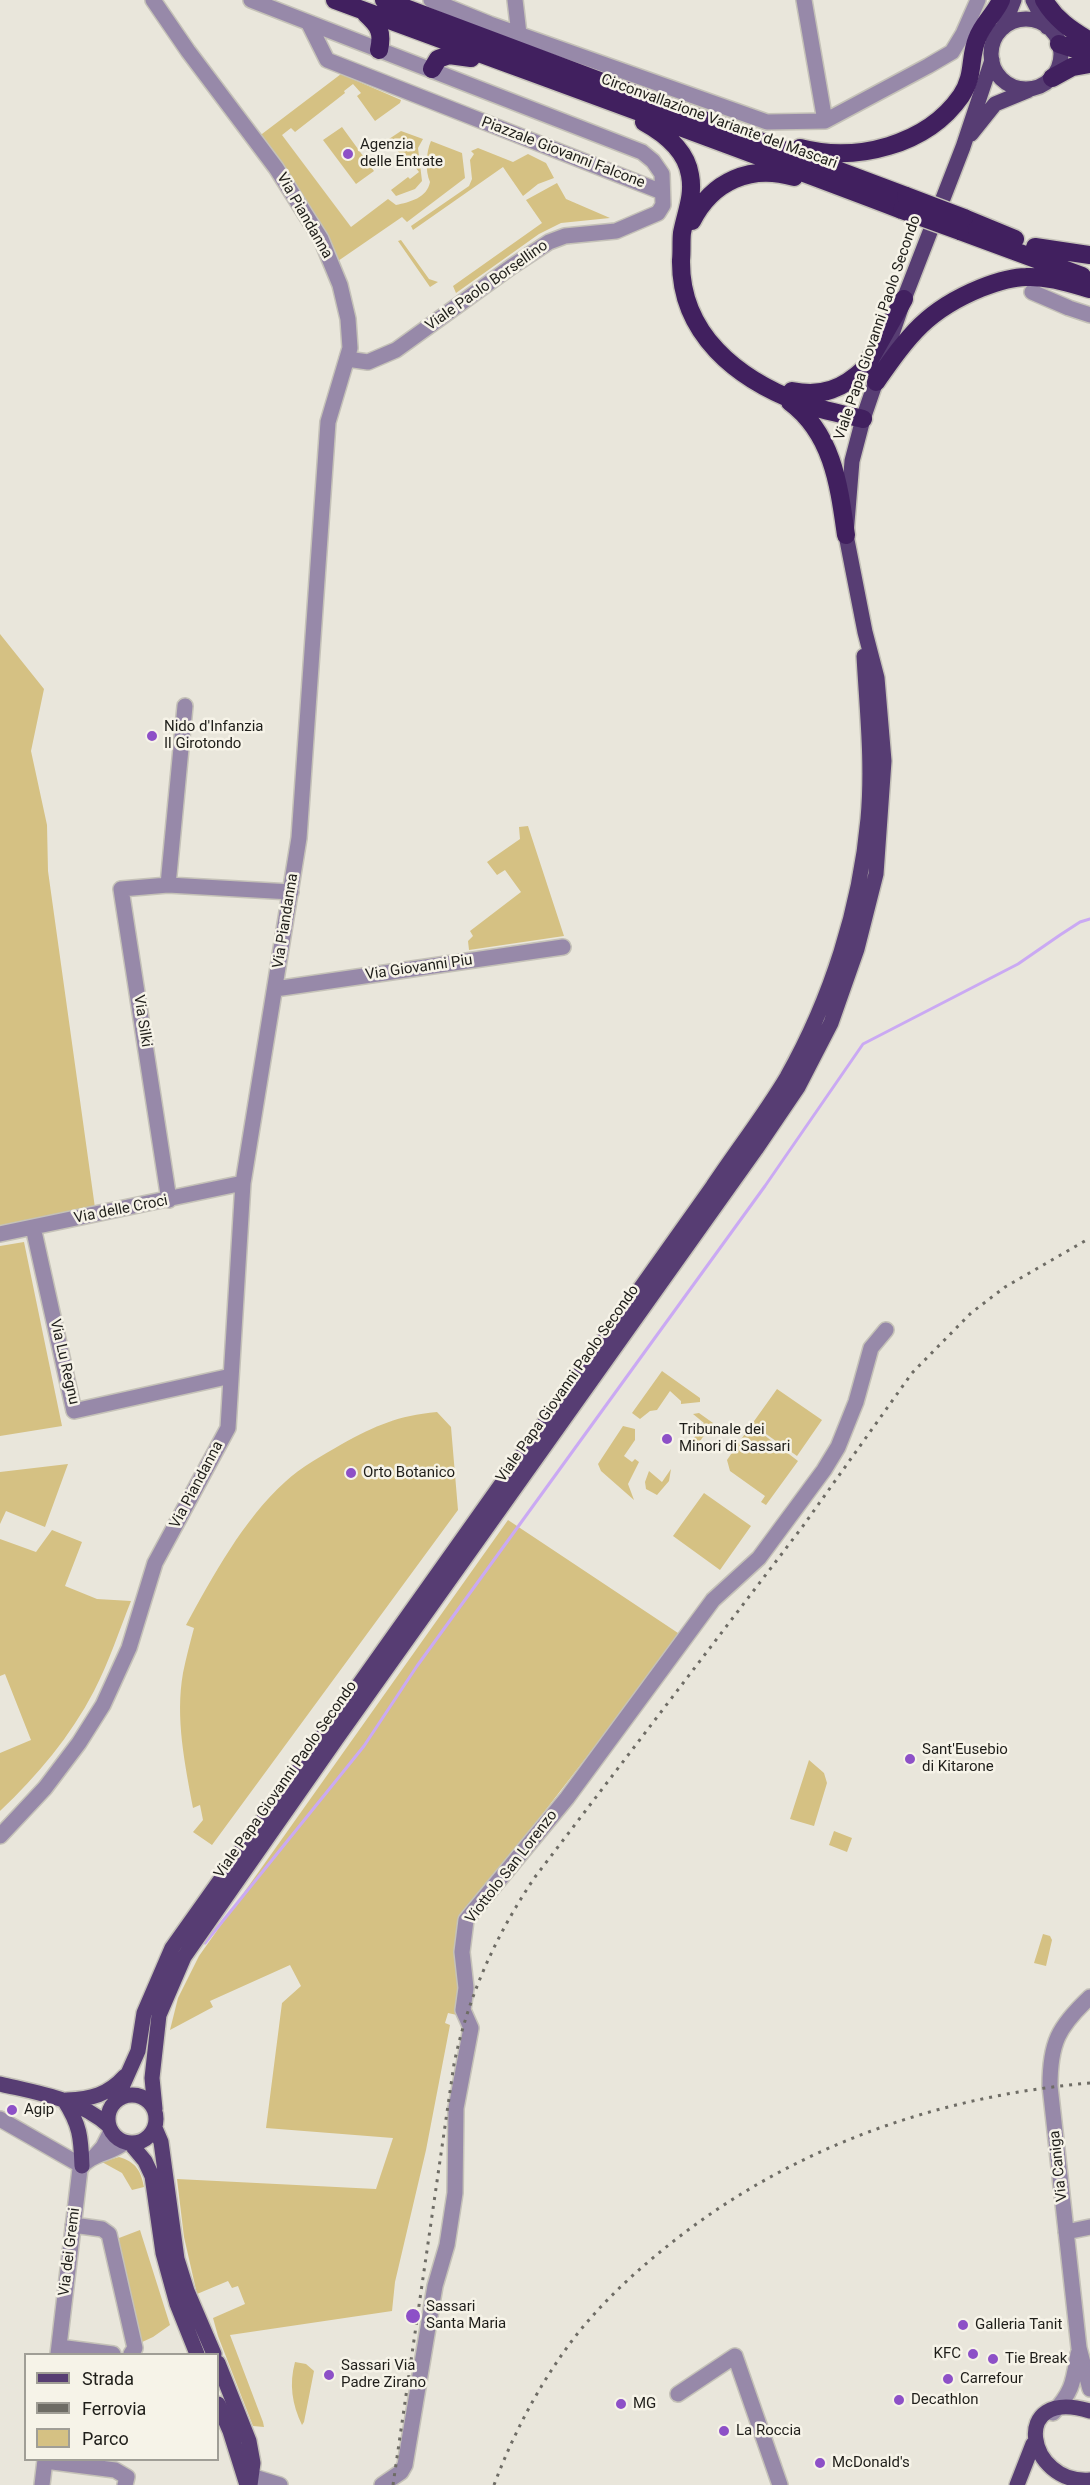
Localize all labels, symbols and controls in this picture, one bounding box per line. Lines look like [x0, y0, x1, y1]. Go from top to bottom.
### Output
street label: Circonvallazione Variante del Mascari [598, 71, 840, 173]
street label: Piazzale Giovanni Falcone [479, 113, 647, 193]
place label: Agenzia delle Entrate [360, 136, 443, 171]
marker: Agenzia delle Entrate [341, 147, 355, 161]
street label: Via Piandanna [272, 170, 336, 262]
street label: Viale Papa Giovanni Paolo Secondo [831, 213, 925, 443]
street label: Viale Paolo Borsellino [422, 237, 552, 335]
place label: Nido d'Infanzia Il Girotondo [164, 718, 263, 753]
marker: Nido d'Infanzia Il Girotondo [145, 729, 159, 743]
street label: Via Piandanna [270, 872, 302, 970]
street label: Via Giovanni Piu [364, 952, 474, 984]
street label: Via Silki [129, 994, 155, 1048]
street label: Via delle Croci [73, 1192, 169, 1228]
street label: Viale Papa Giovanni Paolo Secondo [493, 1282, 643, 1486]
street label: Via Lu Regnu [45, 1318, 83, 1406]
place label: Tribunale dei Minori di Sassari [679, 1421, 790, 1456]
marker: Tribunale dei Minori di Sassari [660, 1432, 674, 1446]
street label: Via Piandanna [167, 1438, 227, 1532]
place label: Orto Botanico [363, 1464, 455, 1482]
marker: Orto Botanico [344, 1466, 358, 1480]
street label: Viale Papa Giovanni Paolo Secondo [211, 1678, 361, 1882]
place label: Sant'Eusebio di Kitarone [922, 1741, 1008, 1776]
marker: Sant'Eusebio di Kitarone [903, 1752, 917, 1766]
street label: Viottolo San Lorenzo [462, 1807, 562, 1927]
place label: Agip [24, 2101, 54, 2119]
marker: Agip [5, 2103, 19, 2117]
street label: Via Caniga [1046, 2129, 1072, 2203]
street label: Via dei Gremi [56, 2207, 84, 2297]
place label: Sassari Santa Maria [426, 2298, 506, 2333]
marker: Sassari Santa Maria [404, 2307, 422, 2325]
place label: Galleria Tanit [975, 2316, 1062, 2334]
marker: Galleria Tanit [956, 2318, 970, 2332]
place label: KFC [934, 2345, 961, 2363]
marker: KFC [966, 2347, 980, 2361]
place label: Tie Break [1005, 2350, 1067, 2368]
marker: Tie Break [986, 2352, 1000, 2366]
legend [24, 2353, 219, 2461]
place label: Sassari Via Padre Zirano [341, 2357, 426, 2392]
text: Strada [82, 2368, 134, 2389]
marker: Sassari Via Padre Zirano [322, 2368, 336, 2382]
place label: Carrefour [960, 2370, 1023, 2388]
marker: Carrefour [941, 2372, 955, 2386]
place label: Decathlon [911, 2391, 978, 2409]
marker: Decathlon [892, 2393, 906, 2407]
place label: MG [633, 2395, 656, 2413]
marker: MG [614, 2397, 628, 2411]
text: Ferrovia [82, 2398, 146, 2419]
place label: La Roccia [736, 2422, 801, 2440]
marker: La Roccia [717, 2424, 731, 2438]
text: Parco [82, 2428, 129, 2449]
place label: McDonald's [832, 2454, 910, 2472]
marker: McDonald's [813, 2456, 827, 2470]

